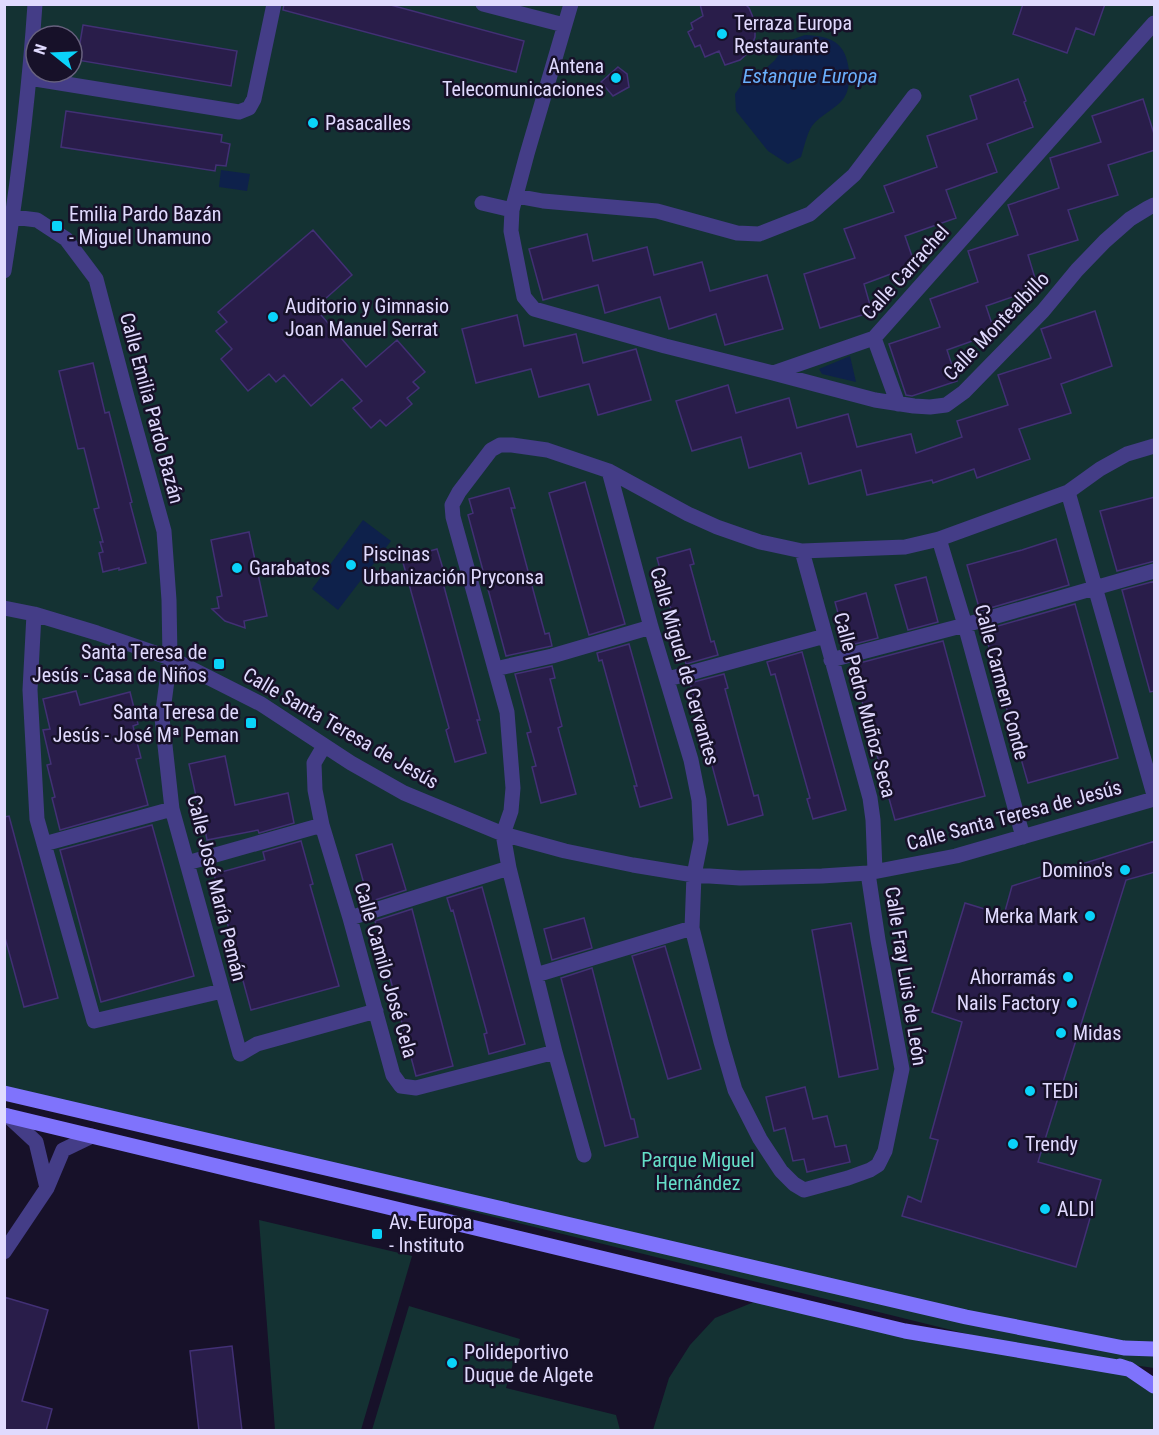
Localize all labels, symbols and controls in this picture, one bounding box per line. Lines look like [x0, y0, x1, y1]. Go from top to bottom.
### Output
place label: Terraza Europa Restaurante [734, 11, 852, 58]
north arrow [24, 24, 84, 84]
marker: Terraza Europa Restaurante [715, 27, 729, 41]
text: N [30, 42, 51, 57]
place label: Antena Telecomunicaciones [442, 54, 604, 101]
water label: Estanque Europa [742, 64, 878, 88]
marker: Antena Telecomunicaciones [609, 71, 623, 85]
place label: Pasacalles [325, 111, 411, 135]
marker: Pasacalles [306, 116, 320, 130]
place label: Emilia Pardo Bazán - Miguel Unamuno [69, 202, 222, 249]
marker: Emilia Pardo Bazán - Miguel Unamuno [50, 219, 64, 233]
street label: Calle Carrachel [856, 220, 954, 324]
street label: Calle Montealbillo [938, 267, 1054, 385]
place label: Auditorio y Gimnasio Joan Manuel Serrat [285, 294, 449, 341]
street label: Calle Emilia Pardo Bazán [115, 310, 189, 506]
marker: Auditorio y Gimnasio Joan Manuel Serrat [266, 310, 280, 324]
place label: Piscinas Urbanización Pryconsa [363, 542, 544, 589]
place label: Garabatos [249, 556, 330, 580]
marker: Piscinas Urbanización Pryconsa [344, 558, 358, 572]
marker: Garabatos [230, 561, 244, 575]
street label: Calle Miguel de Cervantes [645, 564, 725, 768]
street label: Calle Carmen Conde [970, 602, 1034, 762]
street label: Calle Pedro Muñoz Seca [829, 610, 901, 800]
place label: Santa Teresa de Jesús - Casa de Niños [32, 640, 207, 687]
marker: Santa Teresa de Jesús - Casa de Niños [212, 657, 226, 671]
street label: Calle Santa Teresa de Jesús [239, 662, 443, 794]
place label: Santa Teresa de Jesús - José Mª Peman [53, 700, 239, 747]
marker: Santa Teresa de Jesús - José Mª Peman [244, 716, 258, 730]
street label: Calle Santa Teresa de Jesús [904, 775, 1124, 855]
street label: Calle José María Pemán [182, 792, 252, 984]
place label: Domino's [1042, 858, 1113, 882]
marker: Domino's [1118, 863, 1132, 877]
street label: Calle Camilo José Cela [349, 879, 423, 1061]
street label: Calle Fray Luis de León [880, 885, 932, 1067]
place label: Merka Mark [984, 904, 1078, 928]
marker: Merka Mark [1083, 909, 1097, 923]
place label: Ahorramás [970, 965, 1056, 989]
marker: Ahorramás [1061, 970, 1075, 984]
place label: Nails Factory [957, 991, 1060, 1015]
marker: Nails Factory [1065, 996, 1079, 1010]
place label: Midas [1073, 1021, 1121, 1045]
marker: Midas [1054, 1026, 1068, 1040]
place label: TEDi [1042, 1079, 1078, 1103]
marker: TEDi [1023, 1084, 1037, 1098]
place label: Trendy [1025, 1132, 1078, 1156]
marker: Trendy [1006, 1137, 1020, 1151]
park label: Parque Miguel Hernández [641, 1148, 755, 1195]
place label: ALDI [1057, 1197, 1094, 1221]
marker: ALDI [1038, 1202, 1052, 1216]
place label: Av. Europa - Instituto [389, 1210, 472, 1257]
marker: Av. Europa - Instituto [370, 1227, 384, 1241]
place label: Polideportivo Duque de Algete [464, 1340, 593, 1387]
marker: Polideportivo Duque de Algete [445, 1356, 459, 1370]

